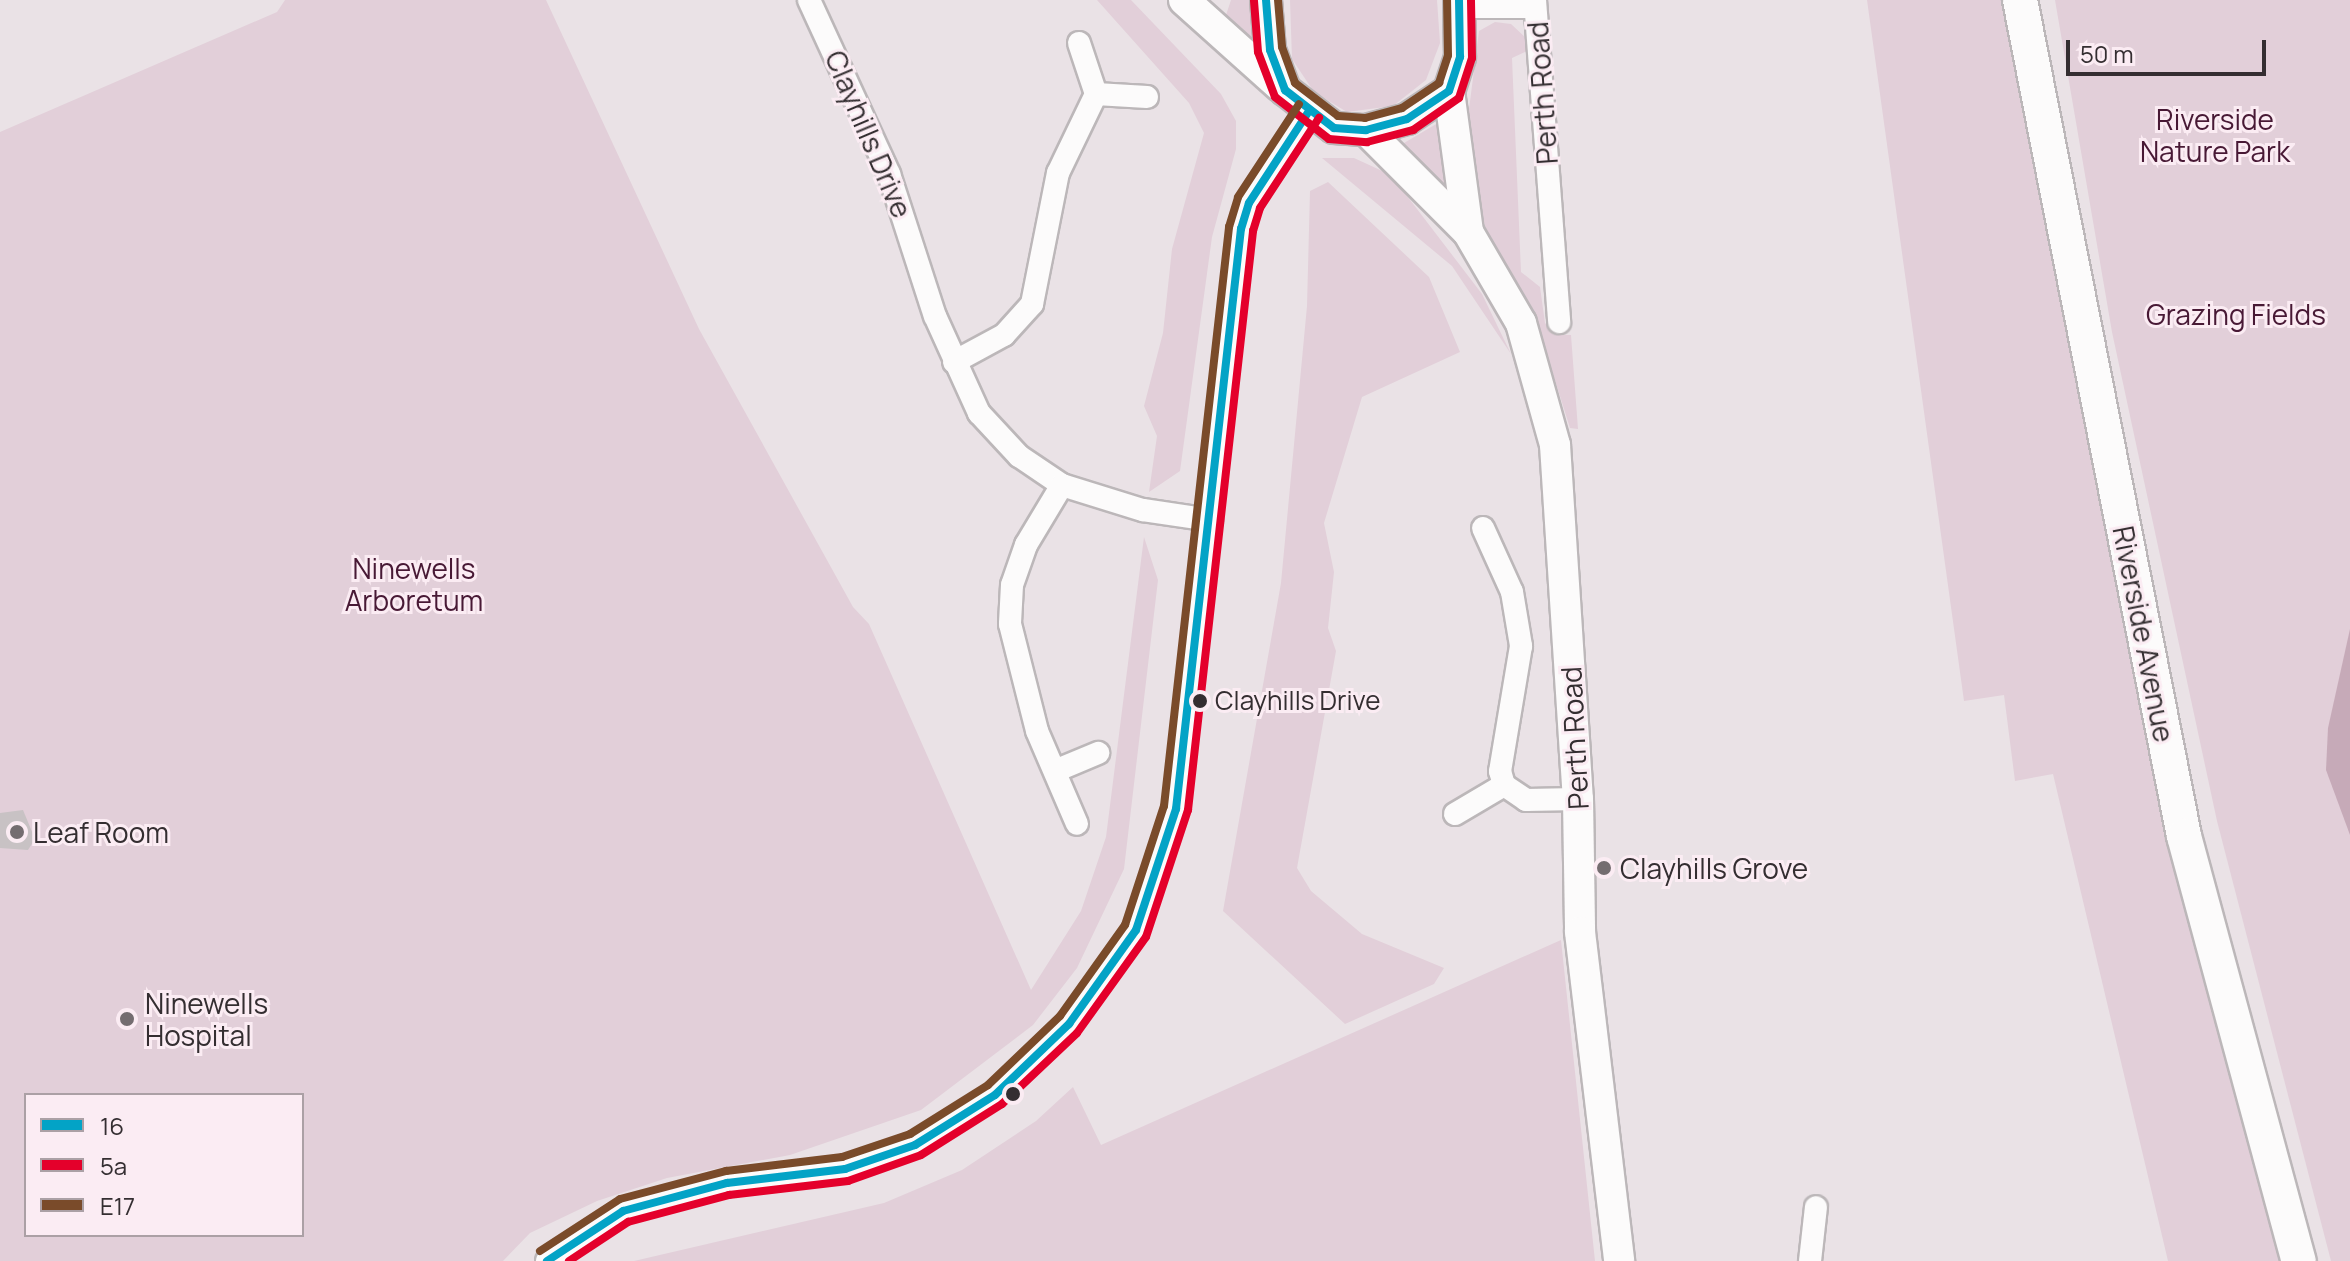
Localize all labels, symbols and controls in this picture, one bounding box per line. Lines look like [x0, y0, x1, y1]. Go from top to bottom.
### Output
street label: Perth Road [1520, 20, 1564, 166]
scale bar [2070, 24, 2270, 74]
text: 50 m [2080, 37, 2134, 70]
street label: Clayhills Drive [819, 45, 919, 223]
park label: Riverside Nature Park [2140, 102, 2290, 168]
park label: Grazing Fields [2146, 297, 2326, 331]
street label: Riverside Avenue [2107, 523, 2181, 745]
park label: Ninewells Arboretum [345, 551, 483, 617]
street label: Perth Road [1553, 666, 1595, 810]
place label: Clayhills Drive [1215, 685, 1380, 717]
marker: Clayhills Drive [1192, 693, 1208, 709]
place label: Leaf Room [33, 815, 169, 849]
marker: Leaf Room [8, 823, 26, 841]
place label: Clayhills Grove [1620, 851, 1808, 885]
marker: Clayhills Grove [1595, 859, 1613, 877]
place label: Ninewells Hospital [145, 986, 268, 1052]
marker: Ninewells Hospital [116, 1008, 138, 1030]
unlabelled marker [1005, 1086, 1021, 1102]
legend [24, 1093, 304, 1237]
text: 16 [100, 1109, 124, 1142]
text: 5a [100, 1149, 127, 1182]
text: E17 [100, 1189, 135, 1222]

